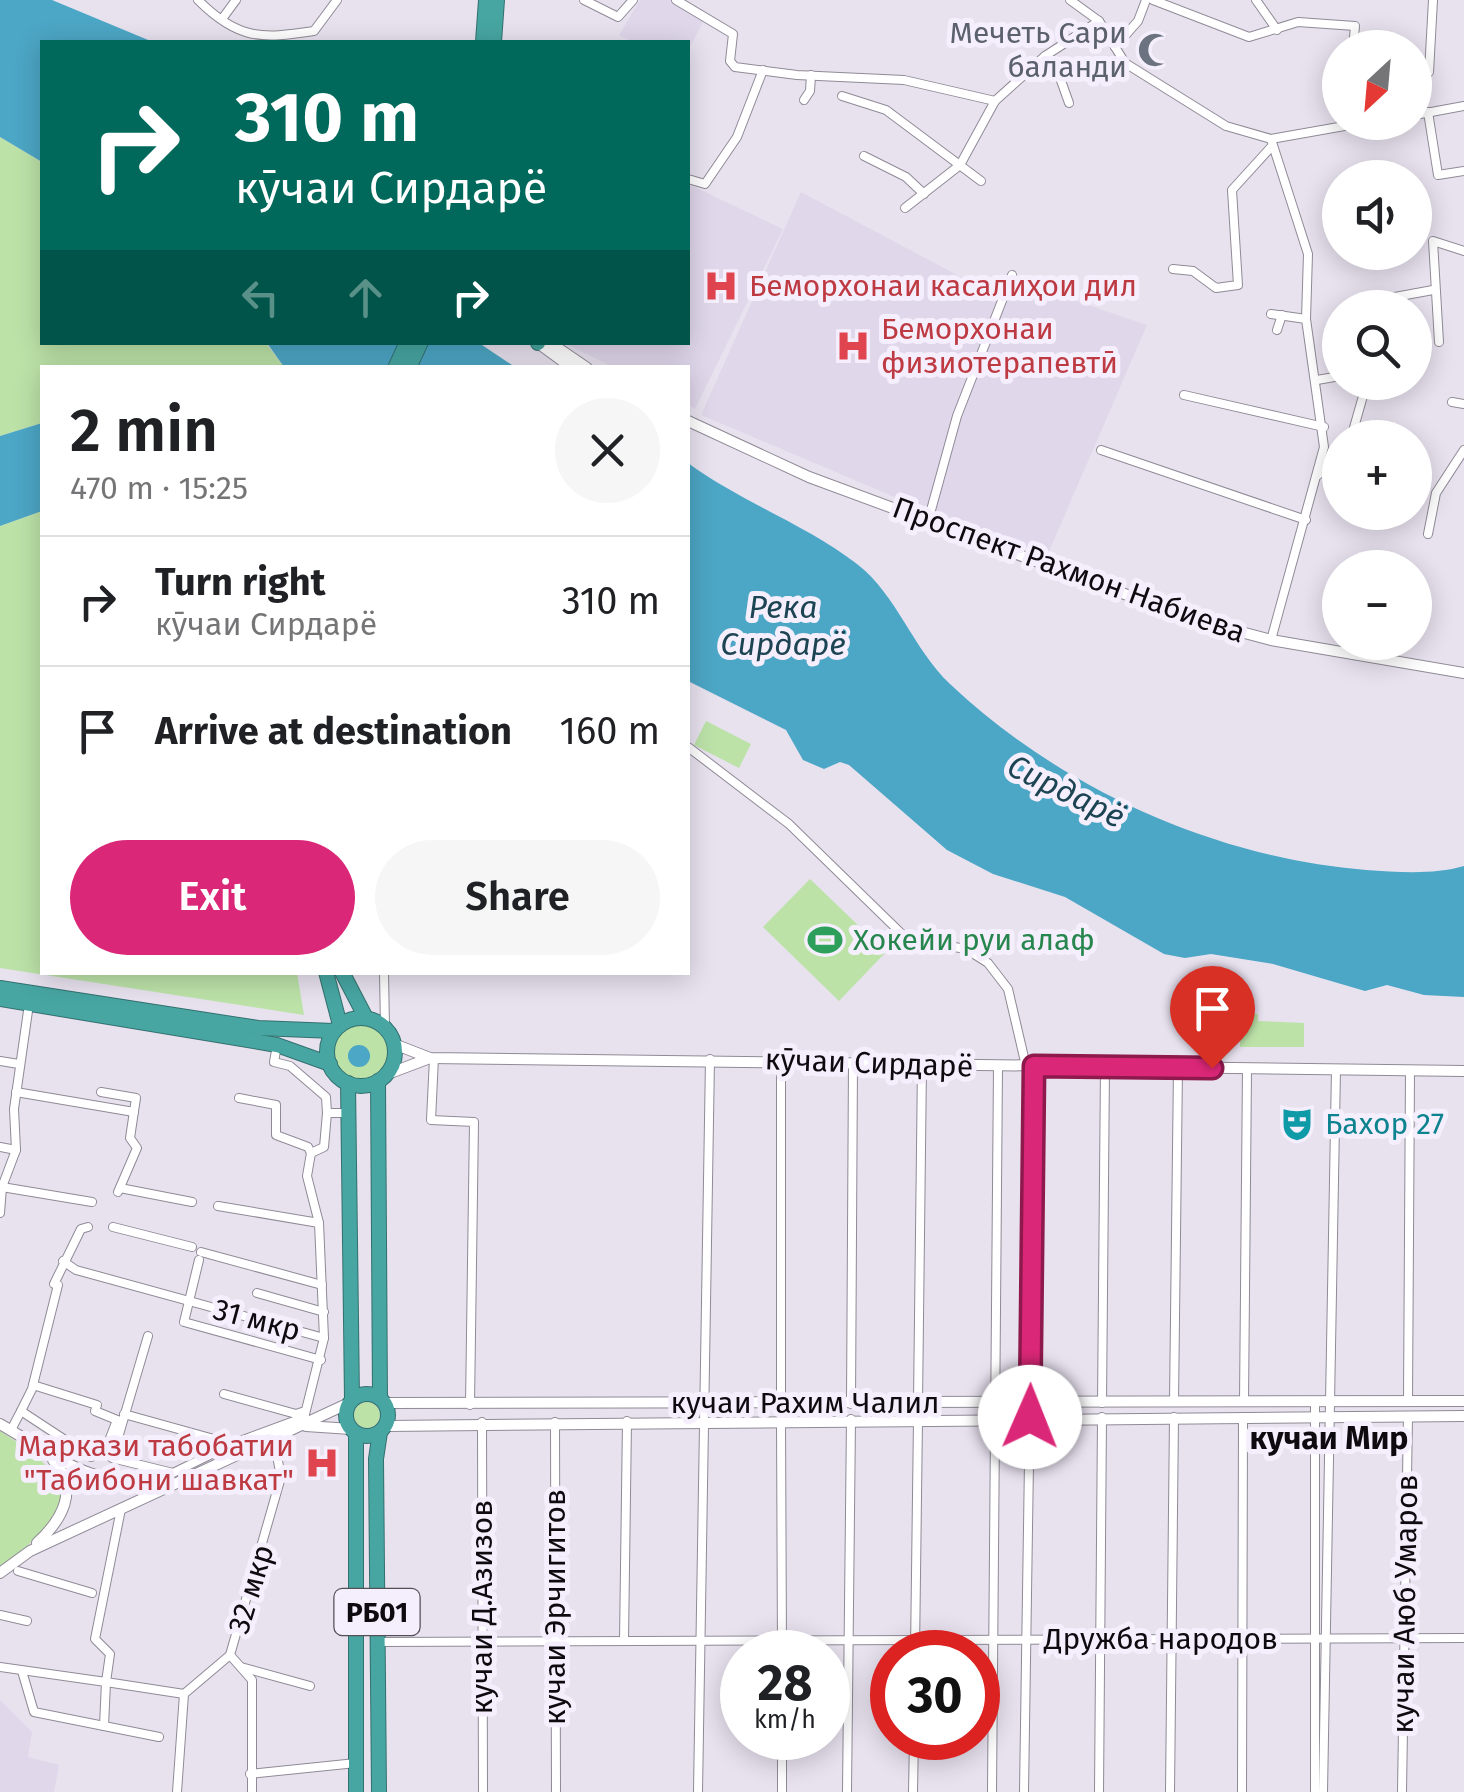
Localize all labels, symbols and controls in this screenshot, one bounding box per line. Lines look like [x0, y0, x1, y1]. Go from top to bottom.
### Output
place label: Мечеть Сари баланди [950, 15, 1127, 85]
north arrow [1322, 30, 1432, 140]
map controls [1322, 30, 1432, 660]
mosque icon: Мечеть Сари баланди [1136, 31, 1174, 69]
text: 310 m [235, 76, 419, 160]
icon: right [70, 80, 200, 210]
button: sound [1322, 160, 1432, 270]
text: кӯчаи Сирдарё [235, 161, 547, 215]
hospital icon: Беморхонаи касалиҳои дил [702, 267, 740, 305]
place label: Беморхонаи касалиҳои дил [749, 268, 1137, 304]
icon: left [233, 270, 288, 325]
icon: ahead [338, 270, 393, 325]
icon: right [443, 270, 498, 325]
button: search [1322, 290, 1432, 400]
place label: Беморхонаи физиотерапевтӣ [881, 311, 1118, 381]
hospital icon: Беморхонаи физиотерапевтӣ [834, 327, 872, 365]
text: 2 min [70, 395, 218, 467]
button: close [555, 398, 660, 503]
button: + [1322, 420, 1432, 530]
text: 470 m · 15:25 [70, 469, 248, 507]
street label: Проспект Рахмон Набиева [888, 489, 1250, 651]
button: − [1322, 550, 1432, 660]
text: Turn right [155, 559, 325, 605]
icon: right [70, 574, 125, 629]
text: 310 m [562, 578, 660, 624]
water label: Река Сирдарё [720, 588, 846, 663]
text: кӯчаи Сирдарё [155, 605, 377, 643]
icon: arrive [70, 704, 125, 759]
text: Arrive at destination [155, 708, 512, 754]
text: 160 m [559, 708, 660, 754]
water label: Сирдарё [1001, 746, 1131, 836]
button: Exit [70, 840, 355, 955]
button: Share [375, 840, 660, 955]
sports icon: Хокейи руи алаф [806, 921, 844, 959]
place label: Хокейи руи алаф [853, 922, 1095, 958]
pin [1170, 966, 1255, 1069]
icon: arrive [1185, 981, 1240, 1036]
street label: кӯчаи Сирдарё [764, 1041, 974, 1085]
theatre icon: Бахор 27 [1278, 1105, 1316, 1143]
place label: Бахор 27 [1325, 1106, 1444, 1142]
street label: 31 мкр [210, 1291, 304, 1349]
position arrow [978, 1365, 1082, 1469]
street label: кучаи Рахим Чалил [670, 1385, 940, 1421]
district label: кучаи Мир [1250, 1419, 1408, 1457]
place label: Маркази табобатии "Табибони шавкат" [18, 1428, 294, 1498]
hospital icon: Маркази табобатии "Табибони шавкат" [303, 1444, 341, 1482]
street label: кучаи Аюб Умаров [1385, 1474, 1425, 1734]
street label: кучаи Эрчигитов [537, 1489, 573, 1725]
street label: кучаи Д.Азизов [464, 1500, 500, 1714]
street label: 32 мкр [220, 1540, 282, 1638]
road number: РБ01 [334, 1589, 420, 1635]
street label: Дружба народов [1043, 1621, 1278, 1657]
speed limit sign: 30 [870, 1630, 1000, 1760]
text: 28 [758, 1653, 812, 1713]
text: km/h [754, 1705, 816, 1735]

